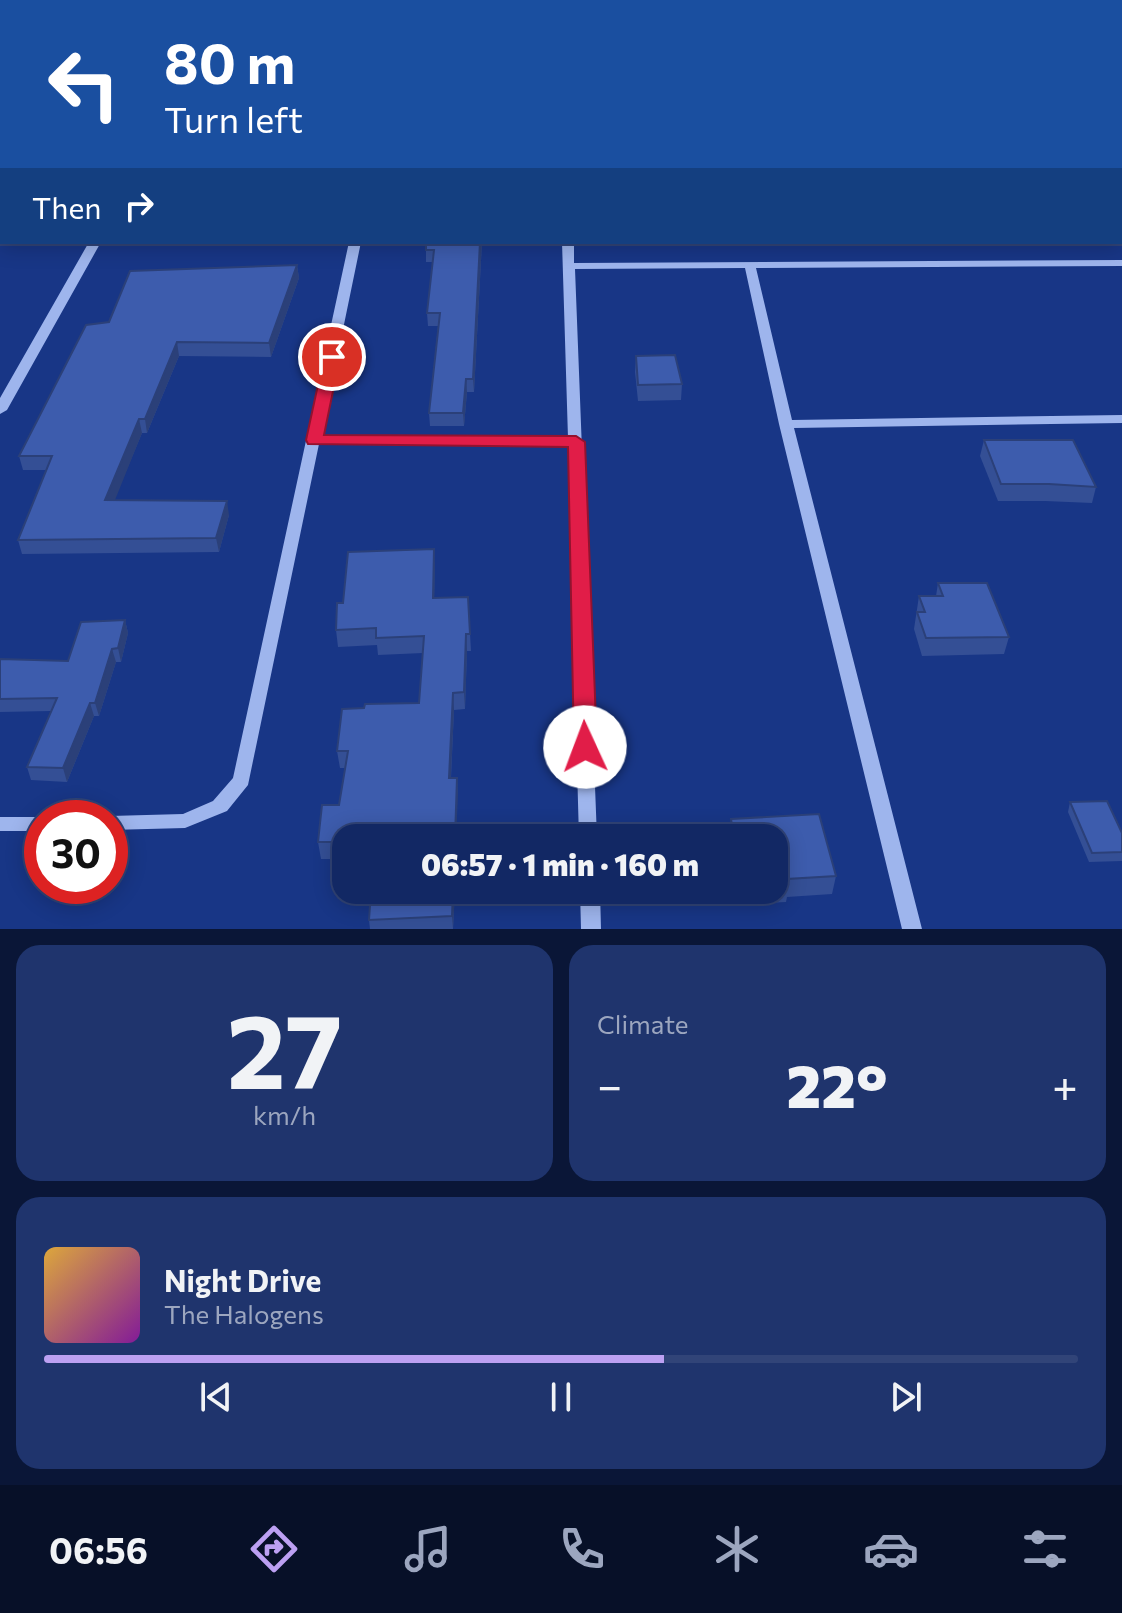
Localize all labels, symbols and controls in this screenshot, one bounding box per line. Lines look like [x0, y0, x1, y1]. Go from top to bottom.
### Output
text: 80 m [164, 27, 295, 96]
icon: left [32, 32, 136, 136]
text: Turn left [164, 96, 303, 140]
icon: right [117, 184, 161, 228]
text: Then [32, 188, 101, 225]
pin [298, 323, 366, 391]
icon: arrive [310, 335, 354, 379]
position arrow [543, 705, 627, 789]
speed limit sign: 30 [24, 800, 128, 904]
text: 06:57 · 1 min · 160 m [421, 845, 699, 882]
text: 27 [227, 983, 342, 1110]
text: Climate [597, 1008, 689, 1039]
text: 22° [787, 1047, 888, 1120]
text: − [597, 1057, 622, 1111]
text: + [1052, 1057, 1078, 1111]
text: km/h [253, 1099, 316, 1130]
text: Night Drive [164, 1261, 321, 1298]
text: The Halogens [164, 1298, 324, 1329]
icon: previous [194, 1375, 238, 1419]
icon: pause [539, 1375, 583, 1419]
icon: next [884, 1375, 928, 1419]
icon: directions [246, 1521, 302, 1577]
icon: music [400, 1521, 456, 1577]
icon: phone [554, 1521, 610, 1577]
icon: climate [709, 1521, 765, 1577]
icon: car [863, 1521, 919, 1577]
icon: filters [1017, 1521, 1073, 1577]
text: 06:56 [49, 1527, 148, 1571]

